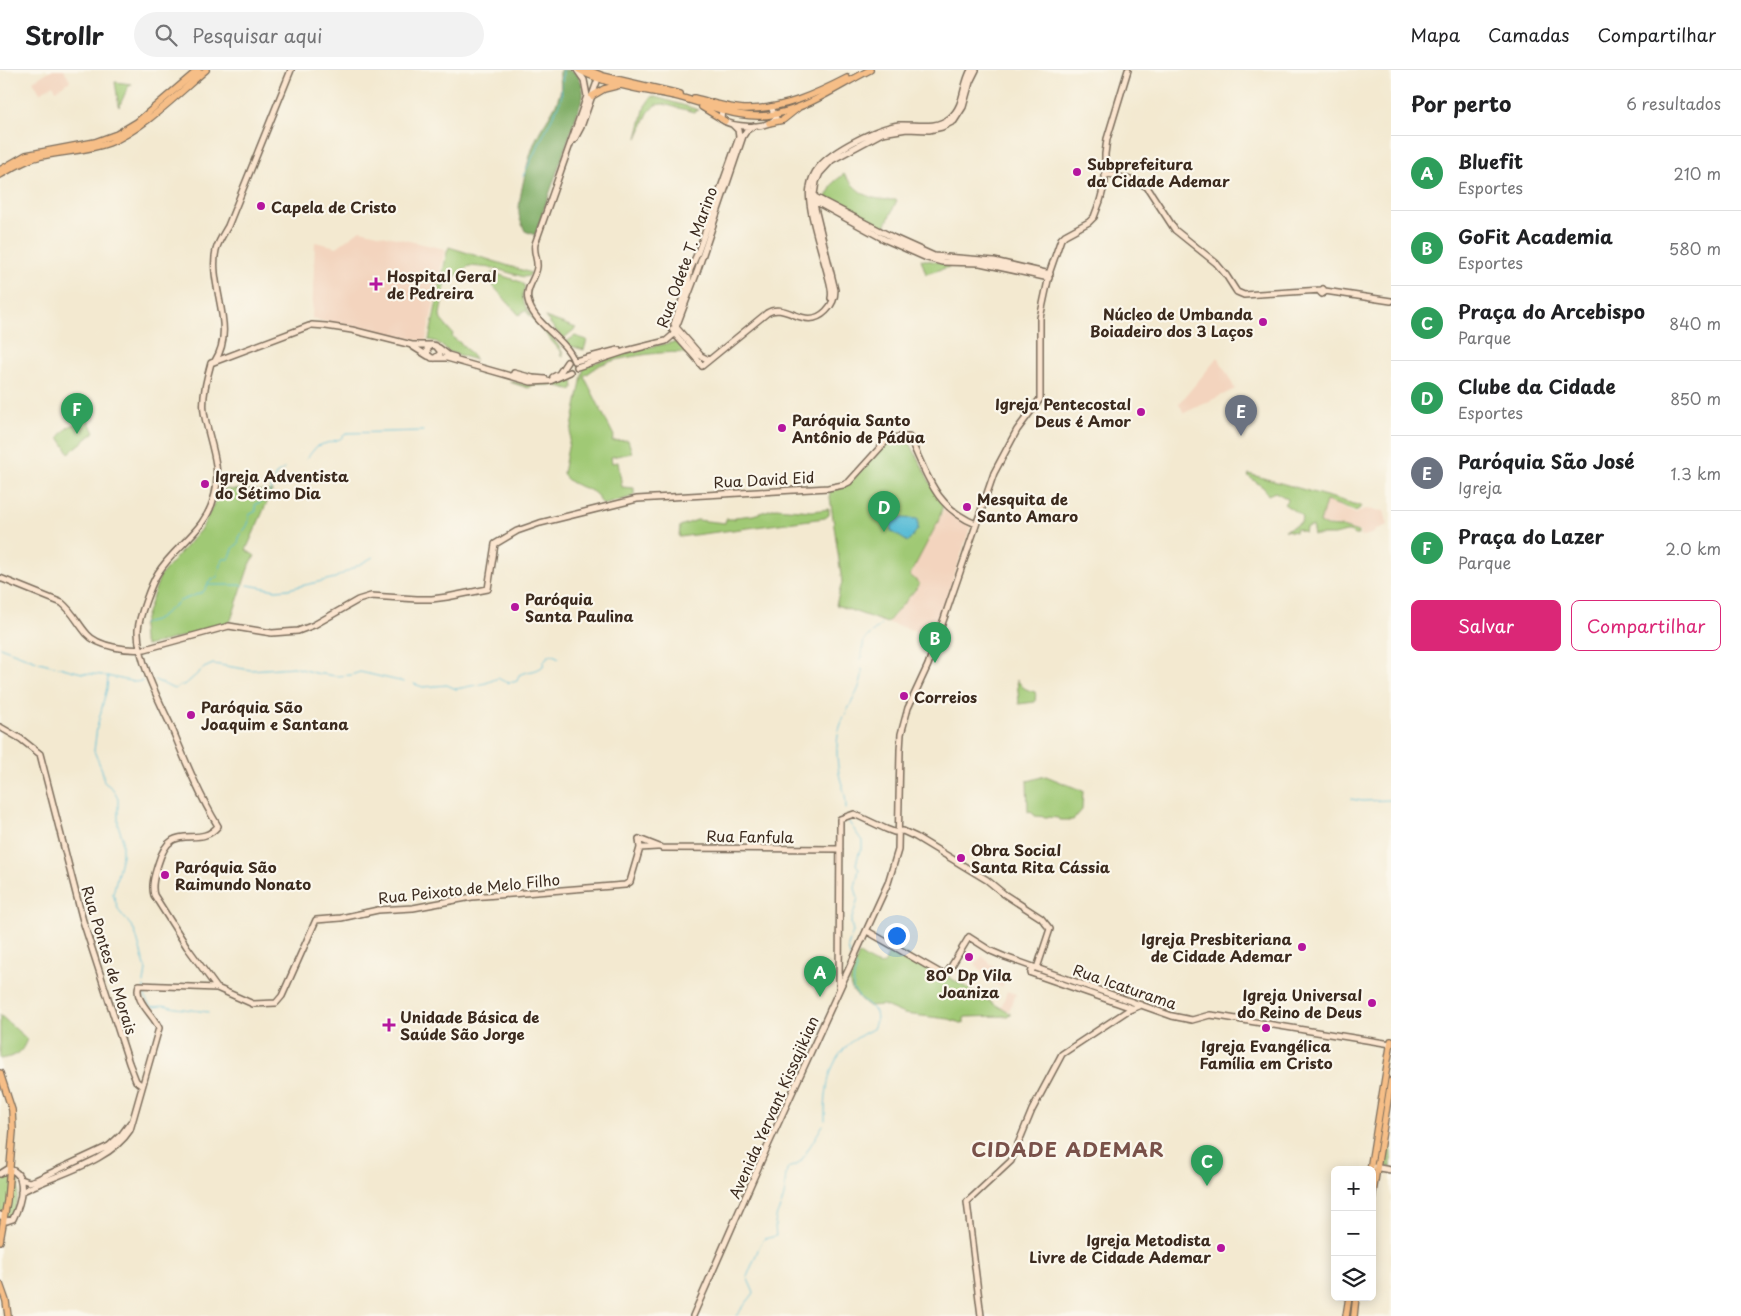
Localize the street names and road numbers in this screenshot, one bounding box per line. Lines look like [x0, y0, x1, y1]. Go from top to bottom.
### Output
street label: Rua Odete T. Marino [650, 183, 722, 331]
street label: Rua David Eid [713, 465, 815, 493]
street label: Rua Fanfula [706, 824, 794, 848]
street label: Rua Peixoto de Melo Filho [377, 867, 561, 909]
street label: Rua Pontes de Morais [76, 883, 144, 1038]
street label: Rua Icaturama [1070, 957, 1181, 1015]
street label: Avenida Yervant Kissajikian [722, 1012, 824, 1202]

